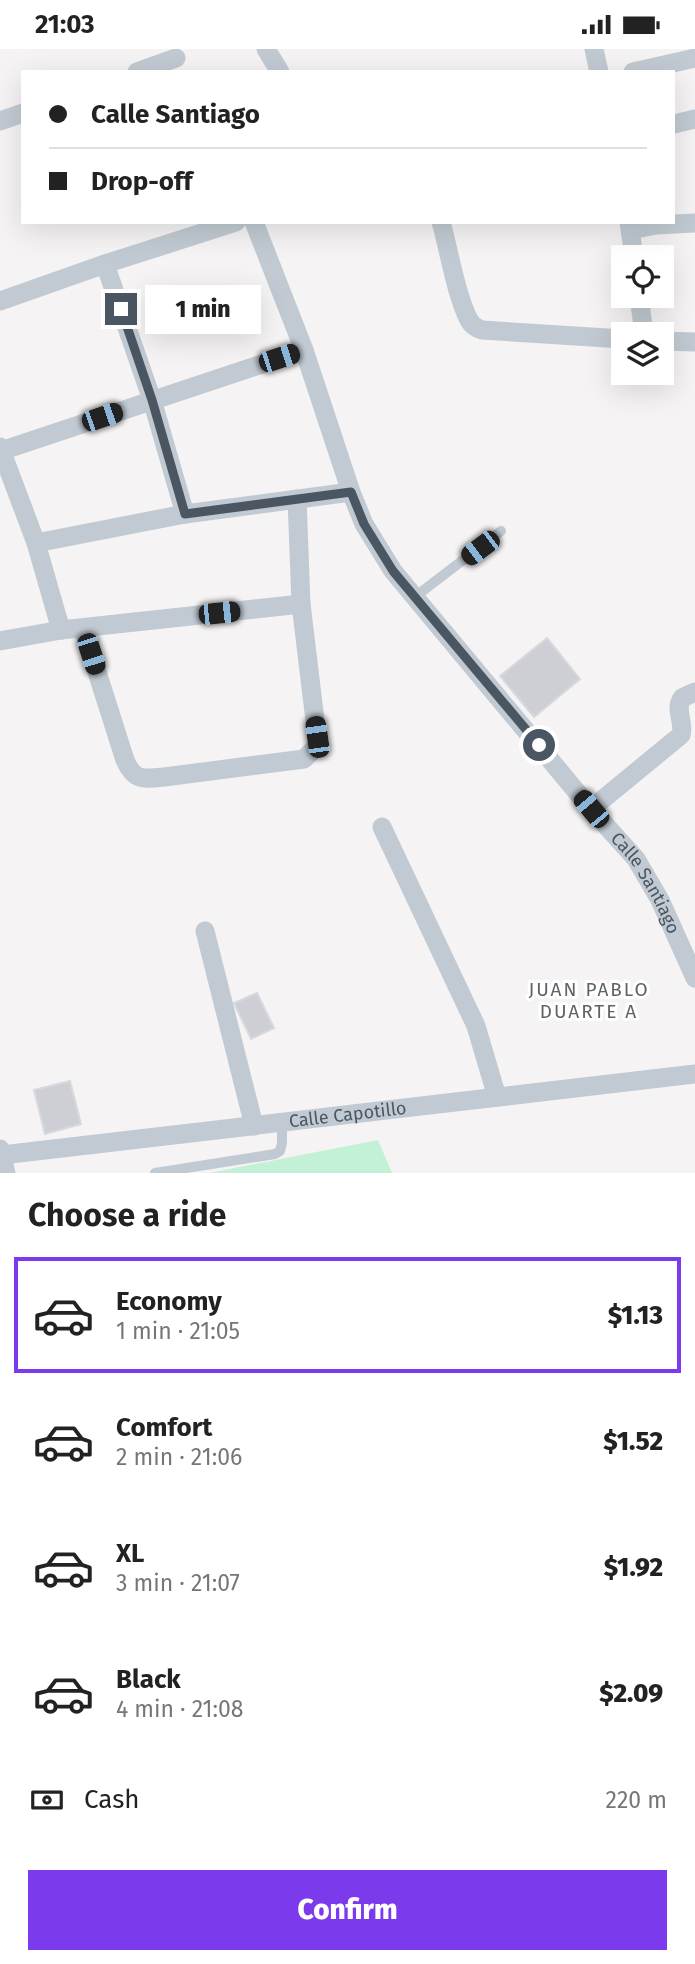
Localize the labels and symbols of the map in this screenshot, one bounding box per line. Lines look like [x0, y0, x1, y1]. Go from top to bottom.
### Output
callout: 1 min [146, 285, 261, 333]
route end [105, 293, 137, 325]
car [256, 342, 303, 374]
car [79, 400, 126, 434]
car [457, 527, 504, 569]
car [198, 600, 241, 626]
car [75, 631, 108, 677]
car [304, 715, 331, 759]
route start [523, 729, 555, 761]
car [570, 786, 613, 832]
street label: Calle Santiago [606, 828, 685, 937]
district label: JUAN PABLO DUARTE A [528, 978, 650, 1023]
street label: Calle Capotillo [288, 1097, 408, 1132]

